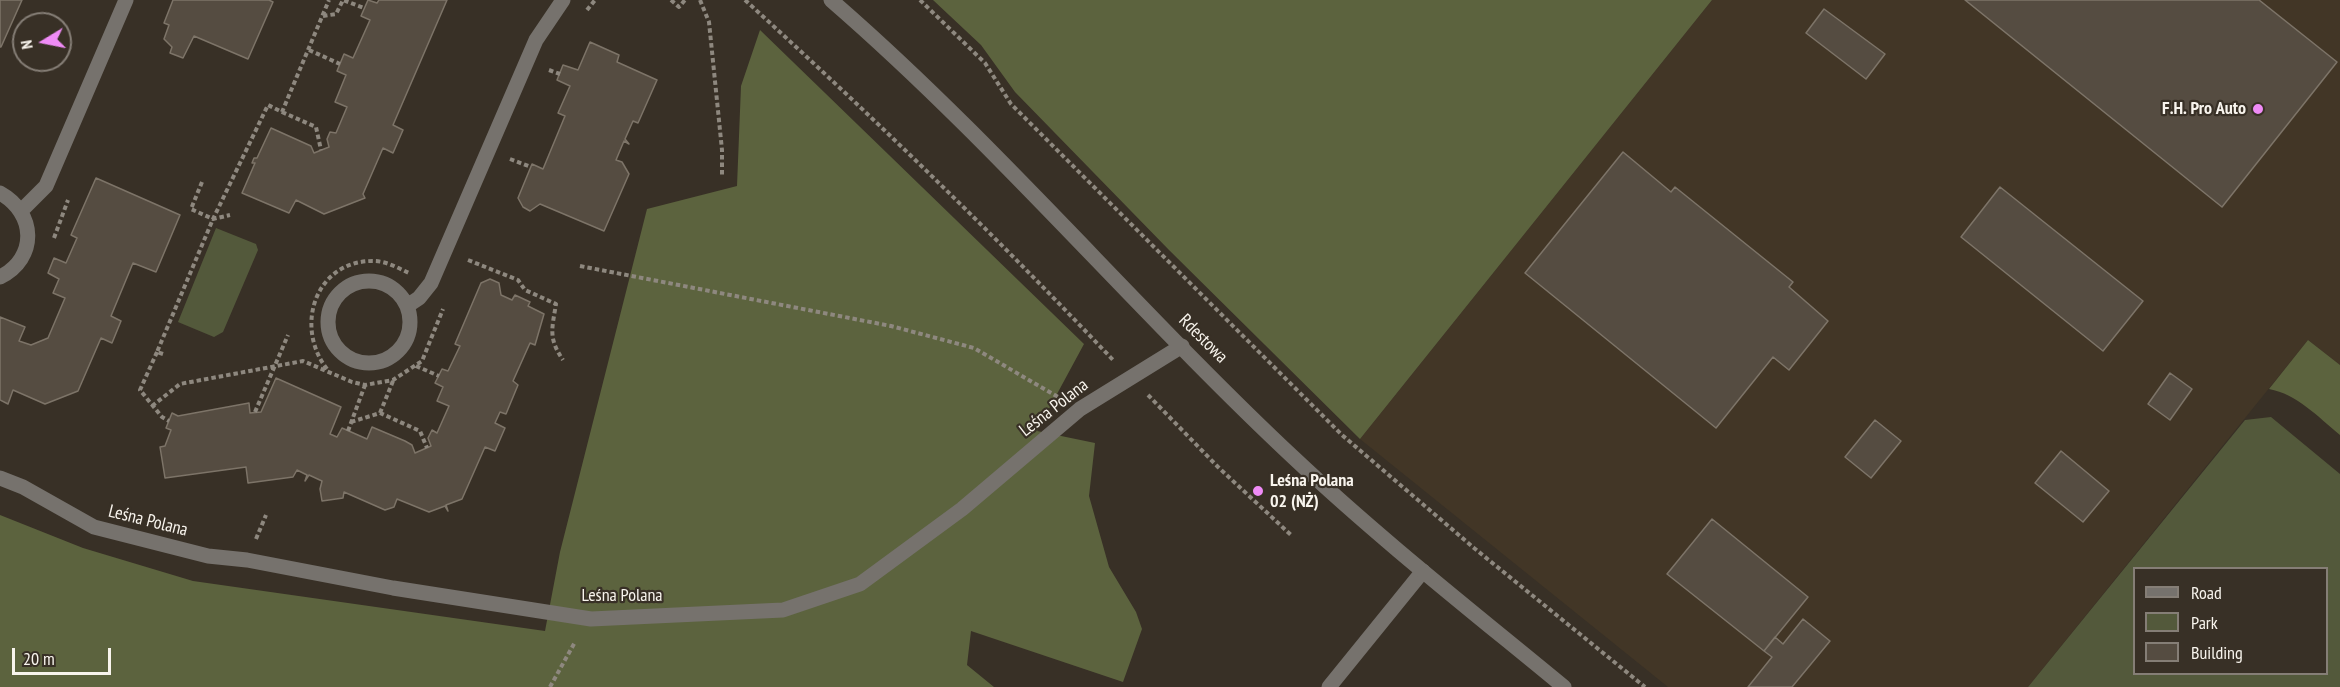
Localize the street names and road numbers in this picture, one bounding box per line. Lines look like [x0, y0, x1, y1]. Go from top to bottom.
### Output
street label: Rdestowa [1174, 310, 1232, 368]
street label: Leśna Polana [1015, 375, 1093, 441]
street label: Leśna Polana [106, 501, 190, 541]
street label: Leśna Polana [582, 585, 662, 607]

